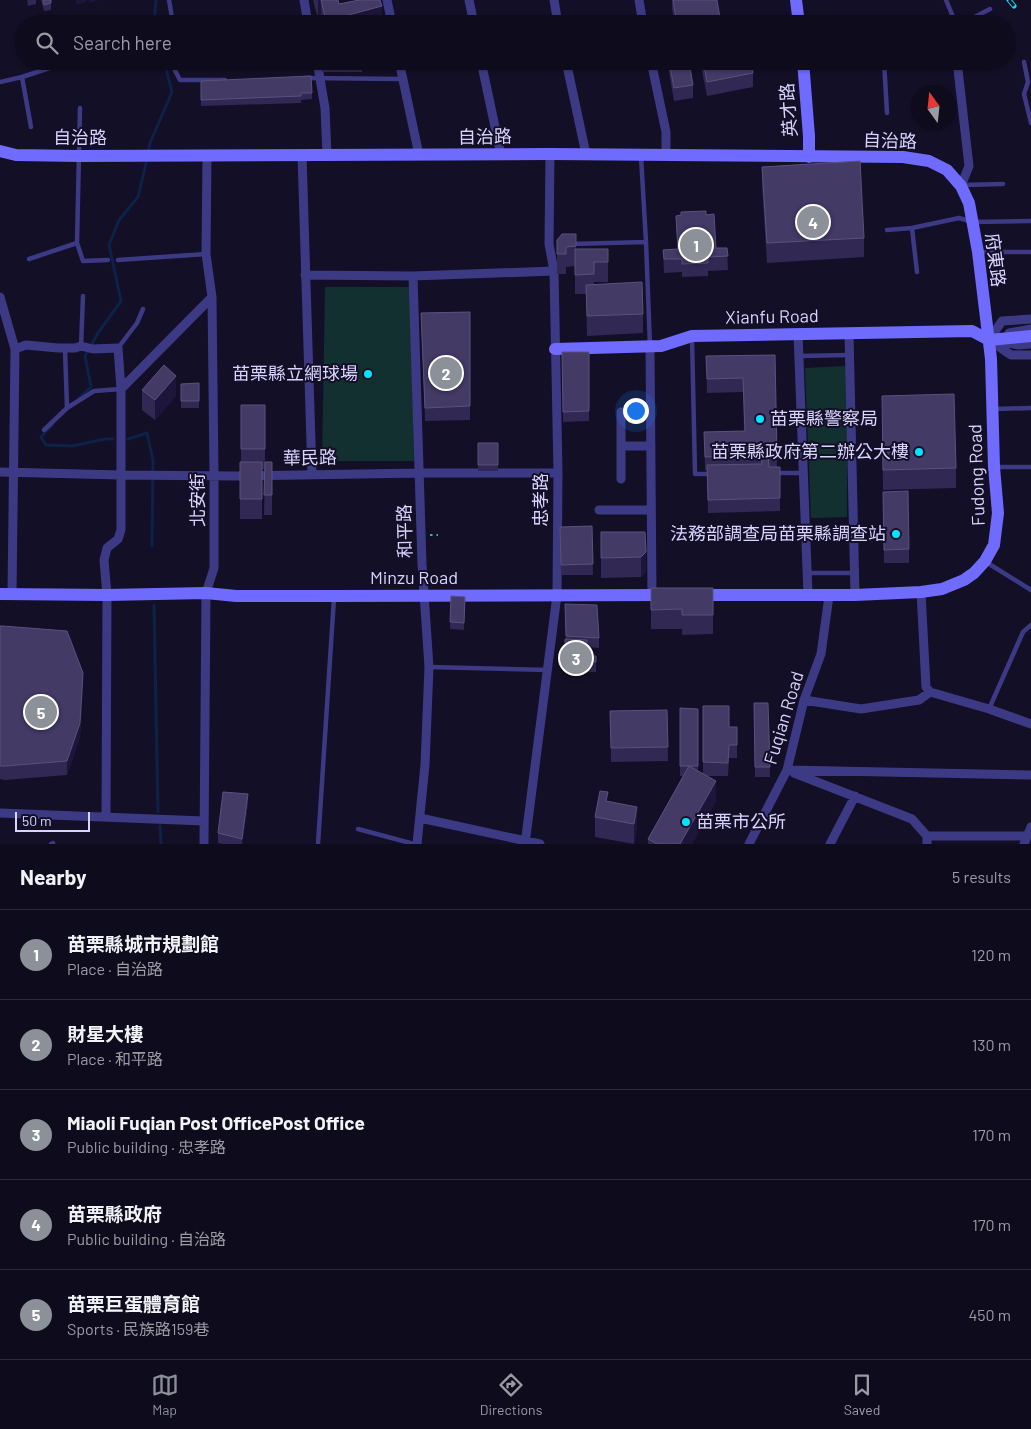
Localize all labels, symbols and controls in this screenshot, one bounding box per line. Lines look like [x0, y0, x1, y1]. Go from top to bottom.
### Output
search box [15, 15, 1016, 70]
icon: search [33, 29, 61, 57]
text: Search here [73, 31, 172, 54]
street label: 英才路 [775, 82, 801, 138]
north arrow [911, 85, 956, 130]
street label: 自治路 [458, 125, 512, 147]
street label: 自治路 [53, 126, 107, 148]
street label: 自治路 [863, 128, 917, 152]
pin: 4 [797, 203, 829, 241]
pin: 1 [680, 226, 712, 264]
street label: 府東路 [982, 232, 1010, 288]
street label: Xianfu Road [725, 304, 819, 328]
pin: 2 [430, 354, 462, 392]
place label: 苗栗縣立網球場 [232, 362, 358, 384]
marker: 苗栗縣立網球場 [362, 368, 374, 380]
your location [623, 398, 649, 424]
place label: 苗栗縣警察局 [770, 407, 878, 429]
marker: 苗栗縣警察局 [754, 413, 766, 425]
street label: Fudong Road [963, 424, 989, 526]
place label: 苗栗縣政府第二辦公大樓 [711, 440, 909, 462]
street label: 華民路 [283, 446, 337, 468]
marker: 苗栗縣政府第二辦公大樓 [913, 446, 925, 458]
street label: 北安街 [186, 473, 208, 527]
street label: 忠孝路 [529, 473, 551, 527]
street label: 和平路 [393, 504, 415, 558]
place label: 法務部調查局苗栗縣調查站 [670, 522, 886, 544]
marker: 法務部調查局苗栗縣調查站 [890, 528, 902, 540]
street label: Minzu Road [370, 566, 458, 588]
pin: 3 [560, 639, 592, 677]
street label: Fuqian Road [758, 668, 808, 767]
pin: 5 [25, 693, 57, 731]
scale bar [15, 809, 90, 832]
place label: 苗栗市公所 [696, 810, 786, 832]
text: 50 m [22, 812, 51, 829]
marker: 苗栗市公所 [680, 816, 692, 828]
text: Nearby [20, 864, 86, 889]
text: 5 results [952, 867, 1011, 886]
text: 苗栗縣城市規劃館 [67, 932, 219, 955]
text: 1 [33, 945, 39, 964]
text: 120 m [971, 945, 1011, 964]
text: Place · 自治路 [67, 959, 163, 978]
text: 財星大樓 [67, 1022, 143, 1045]
text: 2 [32, 1035, 40, 1054]
text: 130 m [972, 1035, 1011, 1054]
text: Place · 和平路 [67, 1049, 163, 1068]
text: Miaoli Fuqian Post OfficePost Office [67, 1111, 365, 1134]
text: 3 [32, 1125, 40, 1144]
text: 170 m [972, 1125, 1011, 1144]
text: Public building · 忠孝路 [67, 1137, 226, 1156]
text: 苗栗縣政府 [67, 1202, 162, 1225]
text: 4 [31, 1215, 41, 1234]
text: 170 m [972, 1215, 1011, 1234]
text: Public building · 自治路 [67, 1229, 226, 1248]
text: 苗栗巨蛋體育館 [67, 1292, 200, 1315]
text: 5 [32, 1305, 40, 1324]
text: 450 m [968, 1305, 1011, 1324]
text: Sports · 民族路159巷 [67, 1319, 209, 1338]
tab: Map [151, 1371, 179, 1418]
tab: Directions [480, 1371, 542, 1418]
tab: Saved [844, 1371, 880, 1418]

